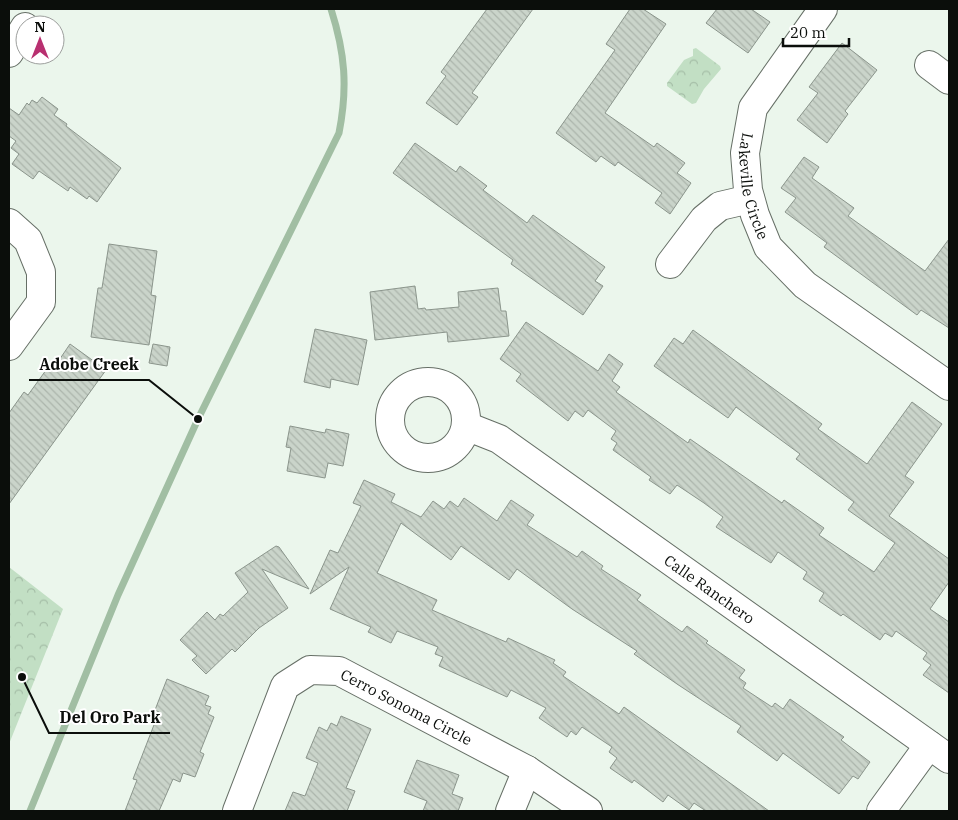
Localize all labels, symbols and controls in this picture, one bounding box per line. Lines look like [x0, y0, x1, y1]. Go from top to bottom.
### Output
north arrow [15, 15, 65, 65]
scale bar [783, 15, 849, 47]
text: N [34, 18, 46, 36]
text: 20 m [790, 23, 826, 42]
street label: Lakeville Circle [735, 131, 773, 242]
callout: Adobe Creek [29, 349, 149, 380]
text: Adobe Creek [39, 354, 139, 374]
street label: Calle Ranchero [661, 550, 759, 627]
street label: Cerro Sonoma Circle [338, 664, 475, 749]
callout: Del Oro Park [49, 702, 170, 733]
text: Del Oro Park [60, 707, 160, 727]

